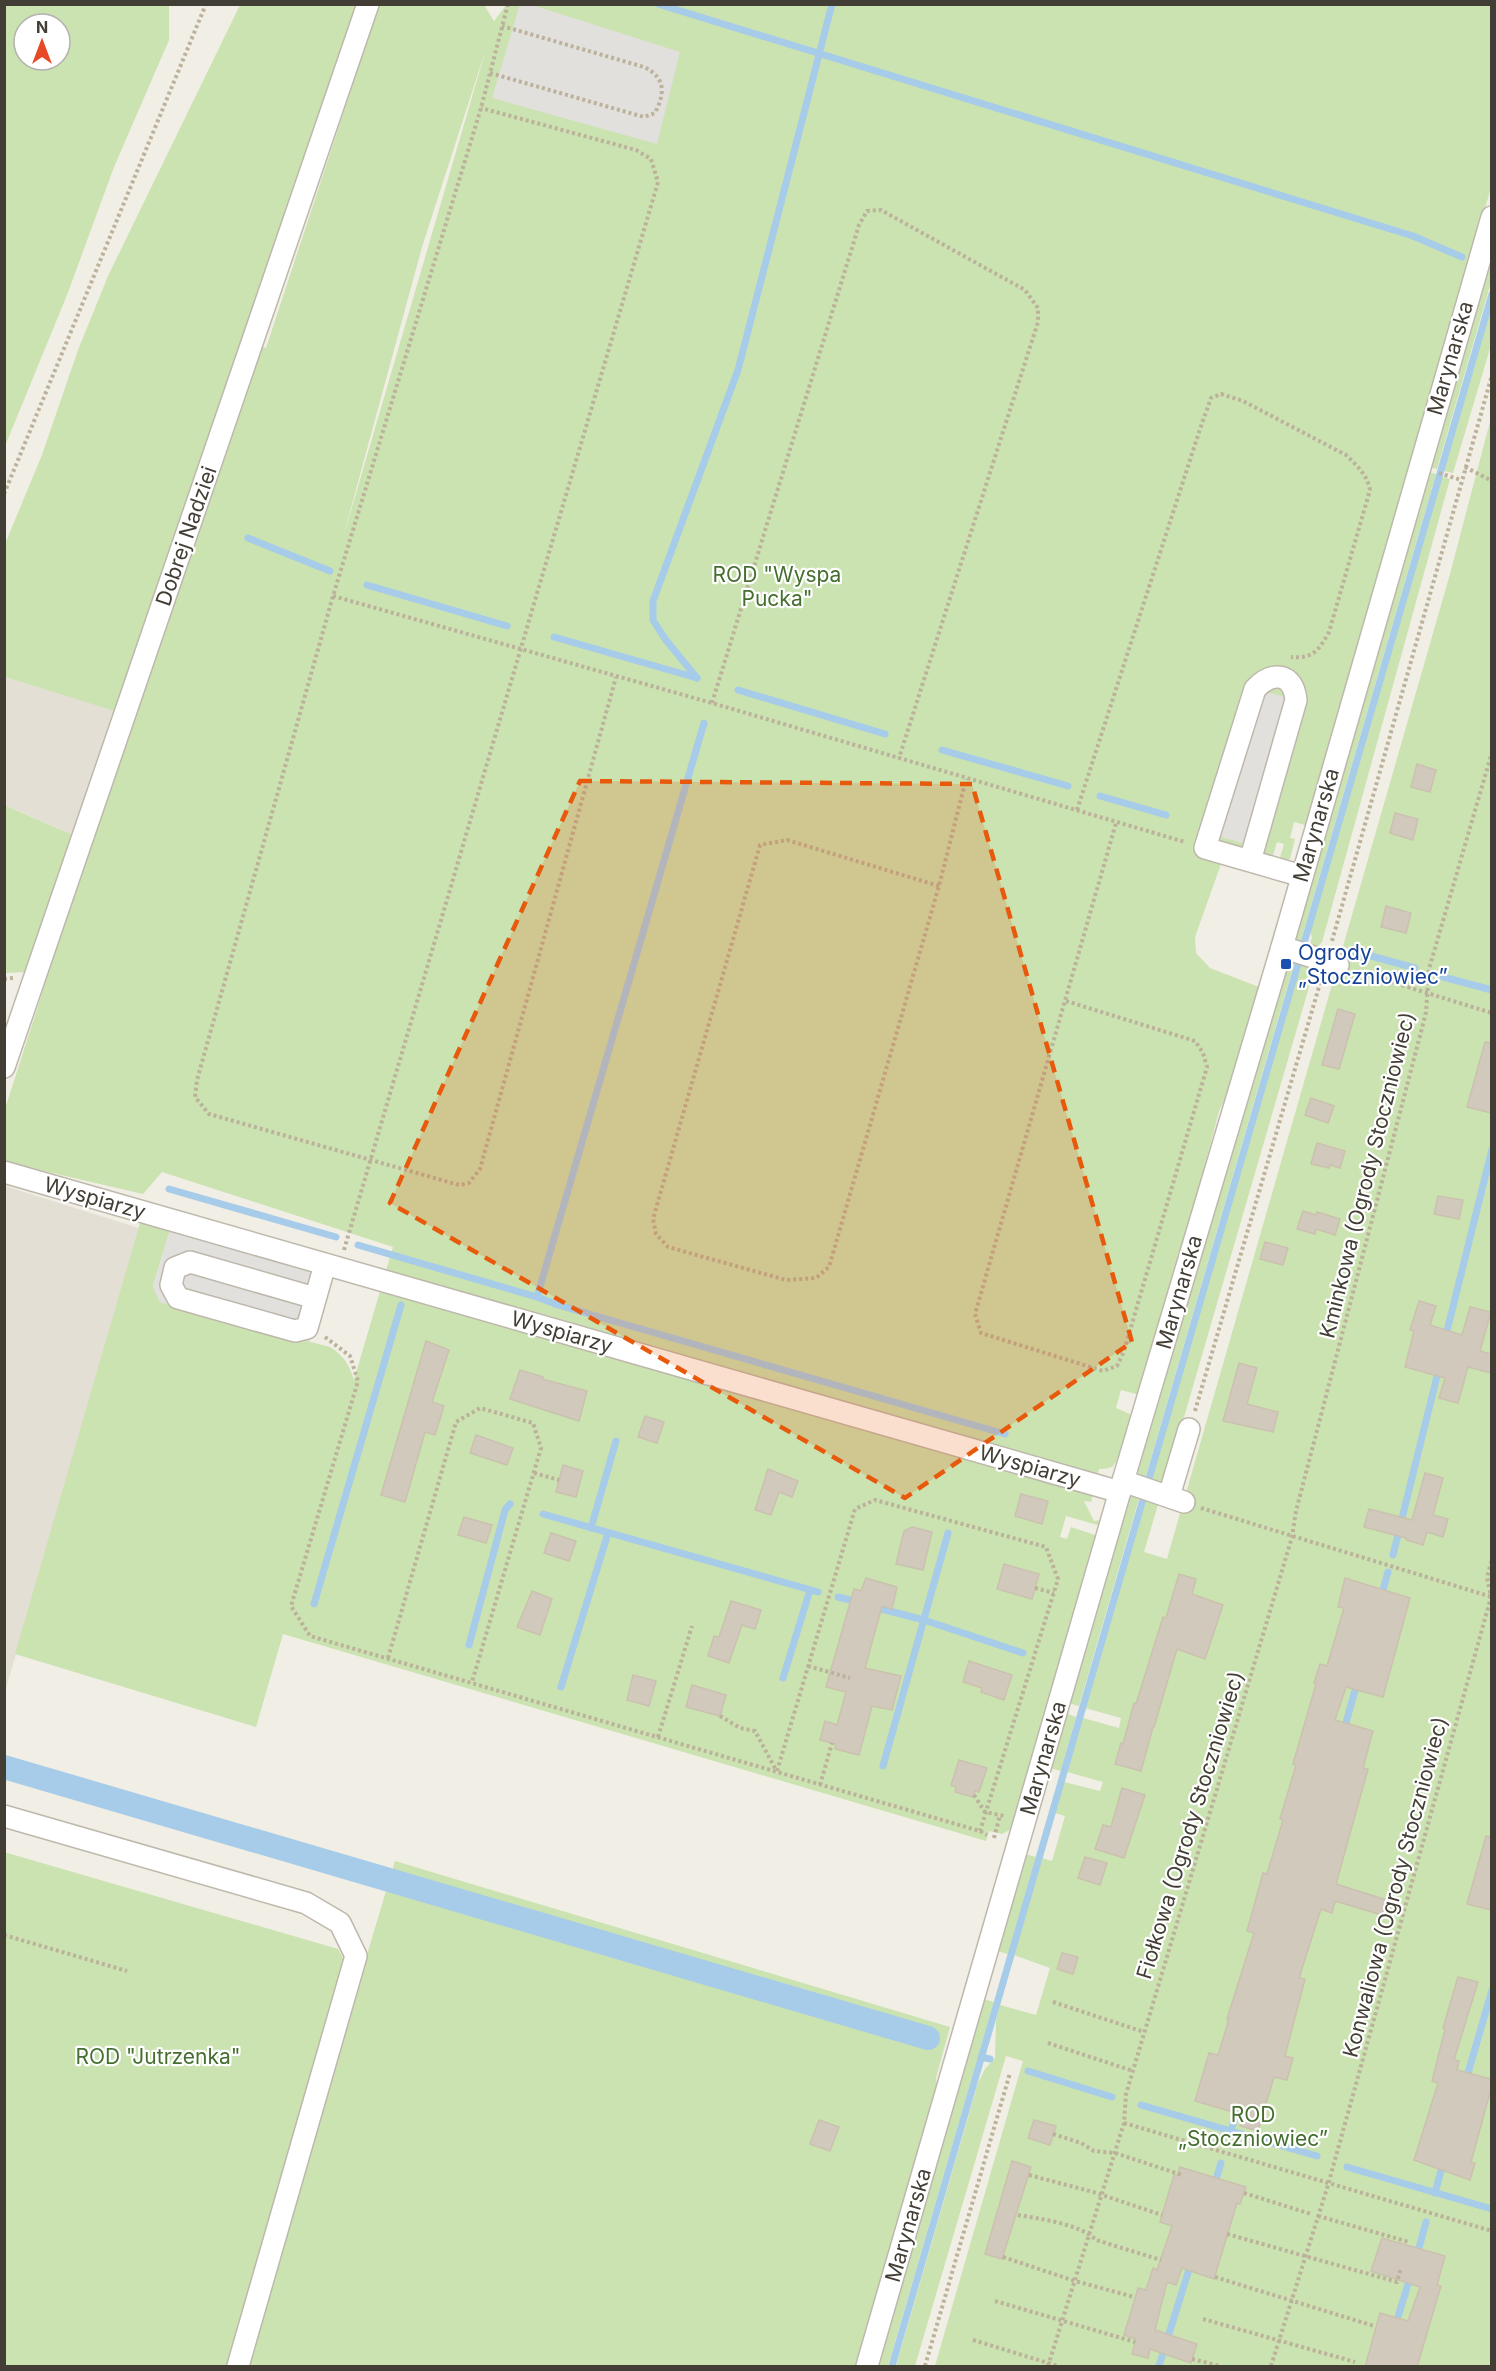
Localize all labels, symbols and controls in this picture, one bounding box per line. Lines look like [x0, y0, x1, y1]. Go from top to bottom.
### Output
north arrow [12, 12, 72, 72]
text: N [36, 17, 48, 37]
street label: Marynarska [1422, 298, 1478, 418]
street label: Dobrej Nadziei [150, 463, 222, 609]
park label: ROD "Wyspa Pucka" [713, 562, 841, 611]
street label: Marynarska [1288, 765, 1344, 885]
place label: Ogrody „Stoczniowiec” [1298, 940, 1448, 989]
marker: Ogrody „Stoczniowiec” [1279, 957, 1293, 971]
street label: Kminkowa (Ogrody Stoczniowiec) [1314, 1009, 1420, 1341]
street label: Wyspiarzy [41, 1172, 149, 1224]
street label: Marynarska [1151, 1232, 1207, 1352]
street label: Wyspiarzy [508, 1306, 616, 1358]
street label: Wyspiarzy [976, 1440, 1084, 1492]
street label: Fiołkowa (Ogrody Stoczniowiec) [1131, 1668, 1249, 1982]
street label: Marynarska [1015, 1698, 1071, 1818]
street label: Konwaliowa (Ogrody Stoczniowiec) [1337, 1714, 1453, 2060]
park label: ROD "Jutrzenka" [75, 2044, 241, 2069]
park label: ROD „Stoczniowiec” [1178, 2102, 1328, 2151]
street label: Marynarska [880, 2165, 936, 2285]

